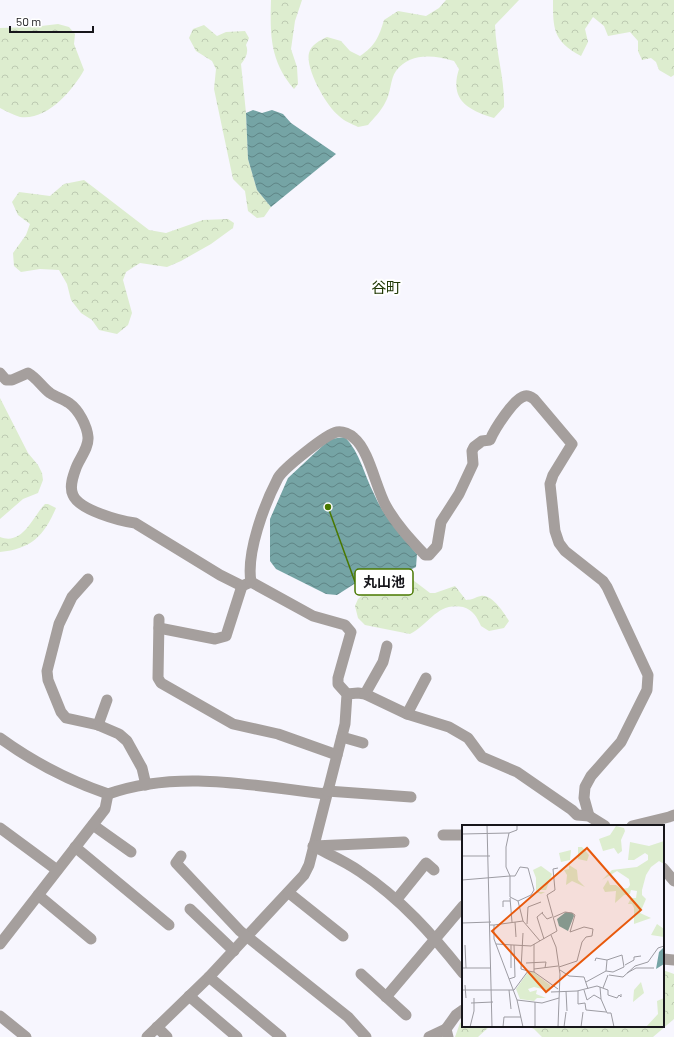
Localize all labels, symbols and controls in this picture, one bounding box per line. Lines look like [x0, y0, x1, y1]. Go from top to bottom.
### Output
scale bar [10, 8, 93, 34]
text: 50 m [16, 14, 41, 28]
district label: 谷町 [371, 278, 401, 296]
callout: 丸山池 [355, 569, 413, 595]
text: 丸山池 [363, 573, 405, 590]
inset map [462, 825, 664, 1027]

